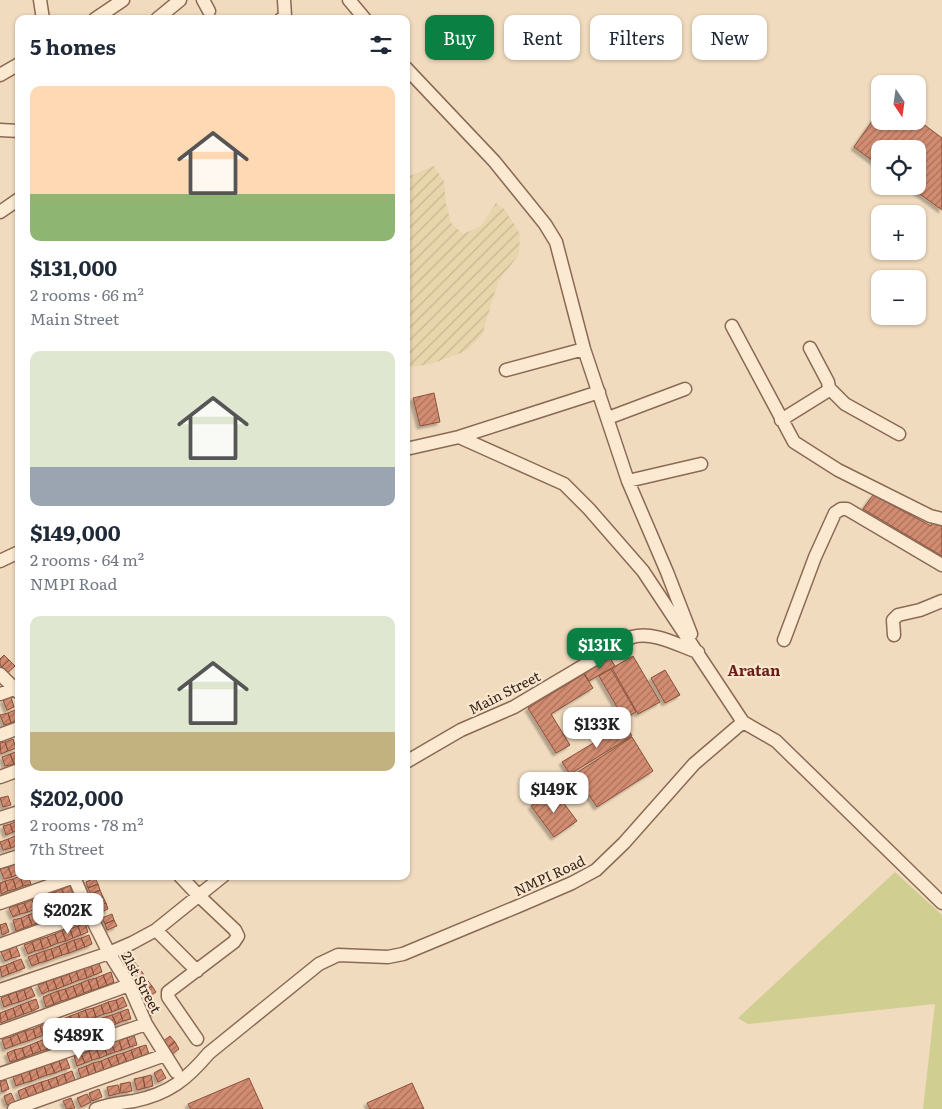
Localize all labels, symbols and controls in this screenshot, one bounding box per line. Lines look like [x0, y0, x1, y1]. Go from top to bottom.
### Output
chip: Buy [425, 15, 494, 60]
chip: Rent [504, 15, 580, 60]
chip: Filters [590, 15, 682, 60]
chip: New [692, 15, 767, 60]
text: 5 homes [30, 30, 116, 61]
icon: filters [367, 31, 395, 59]
north arrow [871, 75, 926, 130]
map controls [871, 75, 926, 325]
icon: home [168, 118, 258, 208]
button: locate [871, 140, 926, 195]
button: + [871, 205, 926, 260]
text: $131,000 [30, 251, 117, 282]
button: − [871, 270, 926, 325]
text: 2 rooms · 66 m² [30, 282, 144, 306]
text: Main Street [30, 306, 119, 330]
icon: home [168, 383, 258, 473]
text: $149,000 [30, 516, 121, 547]
text: 2 rooms · 64 m² [30, 547, 144, 571]
text: NMPI Road [30, 571, 117, 595]
pin: $131K [565, 628, 635, 670]
text: $131K [578, 632, 622, 656]
icon: home [168, 648, 258, 738]
district label: Aratan [728, 658, 781, 681]
street label: Main Street [465, 665, 544, 719]
pin: $133K [562, 706, 632, 749]
text: $133K [574, 711, 620, 735]
pin: $149K [519, 772, 589, 814]
text: $149K [531, 776, 577, 800]
text: $202,000 [30, 781, 123, 812]
text: 2 rooms · 78 m² [30, 812, 144, 836]
text: 7th Street [30, 836, 104, 860]
street label: NMPI Road [510, 850, 588, 900]
pin: $202K [33, 892, 103, 935]
text: $202K [44, 897, 92, 921]
street label: 21st Street [117, 948, 167, 1017]
pin: $489K [44, 1018, 114, 1060]
text: $489K [54, 1022, 104, 1046]

